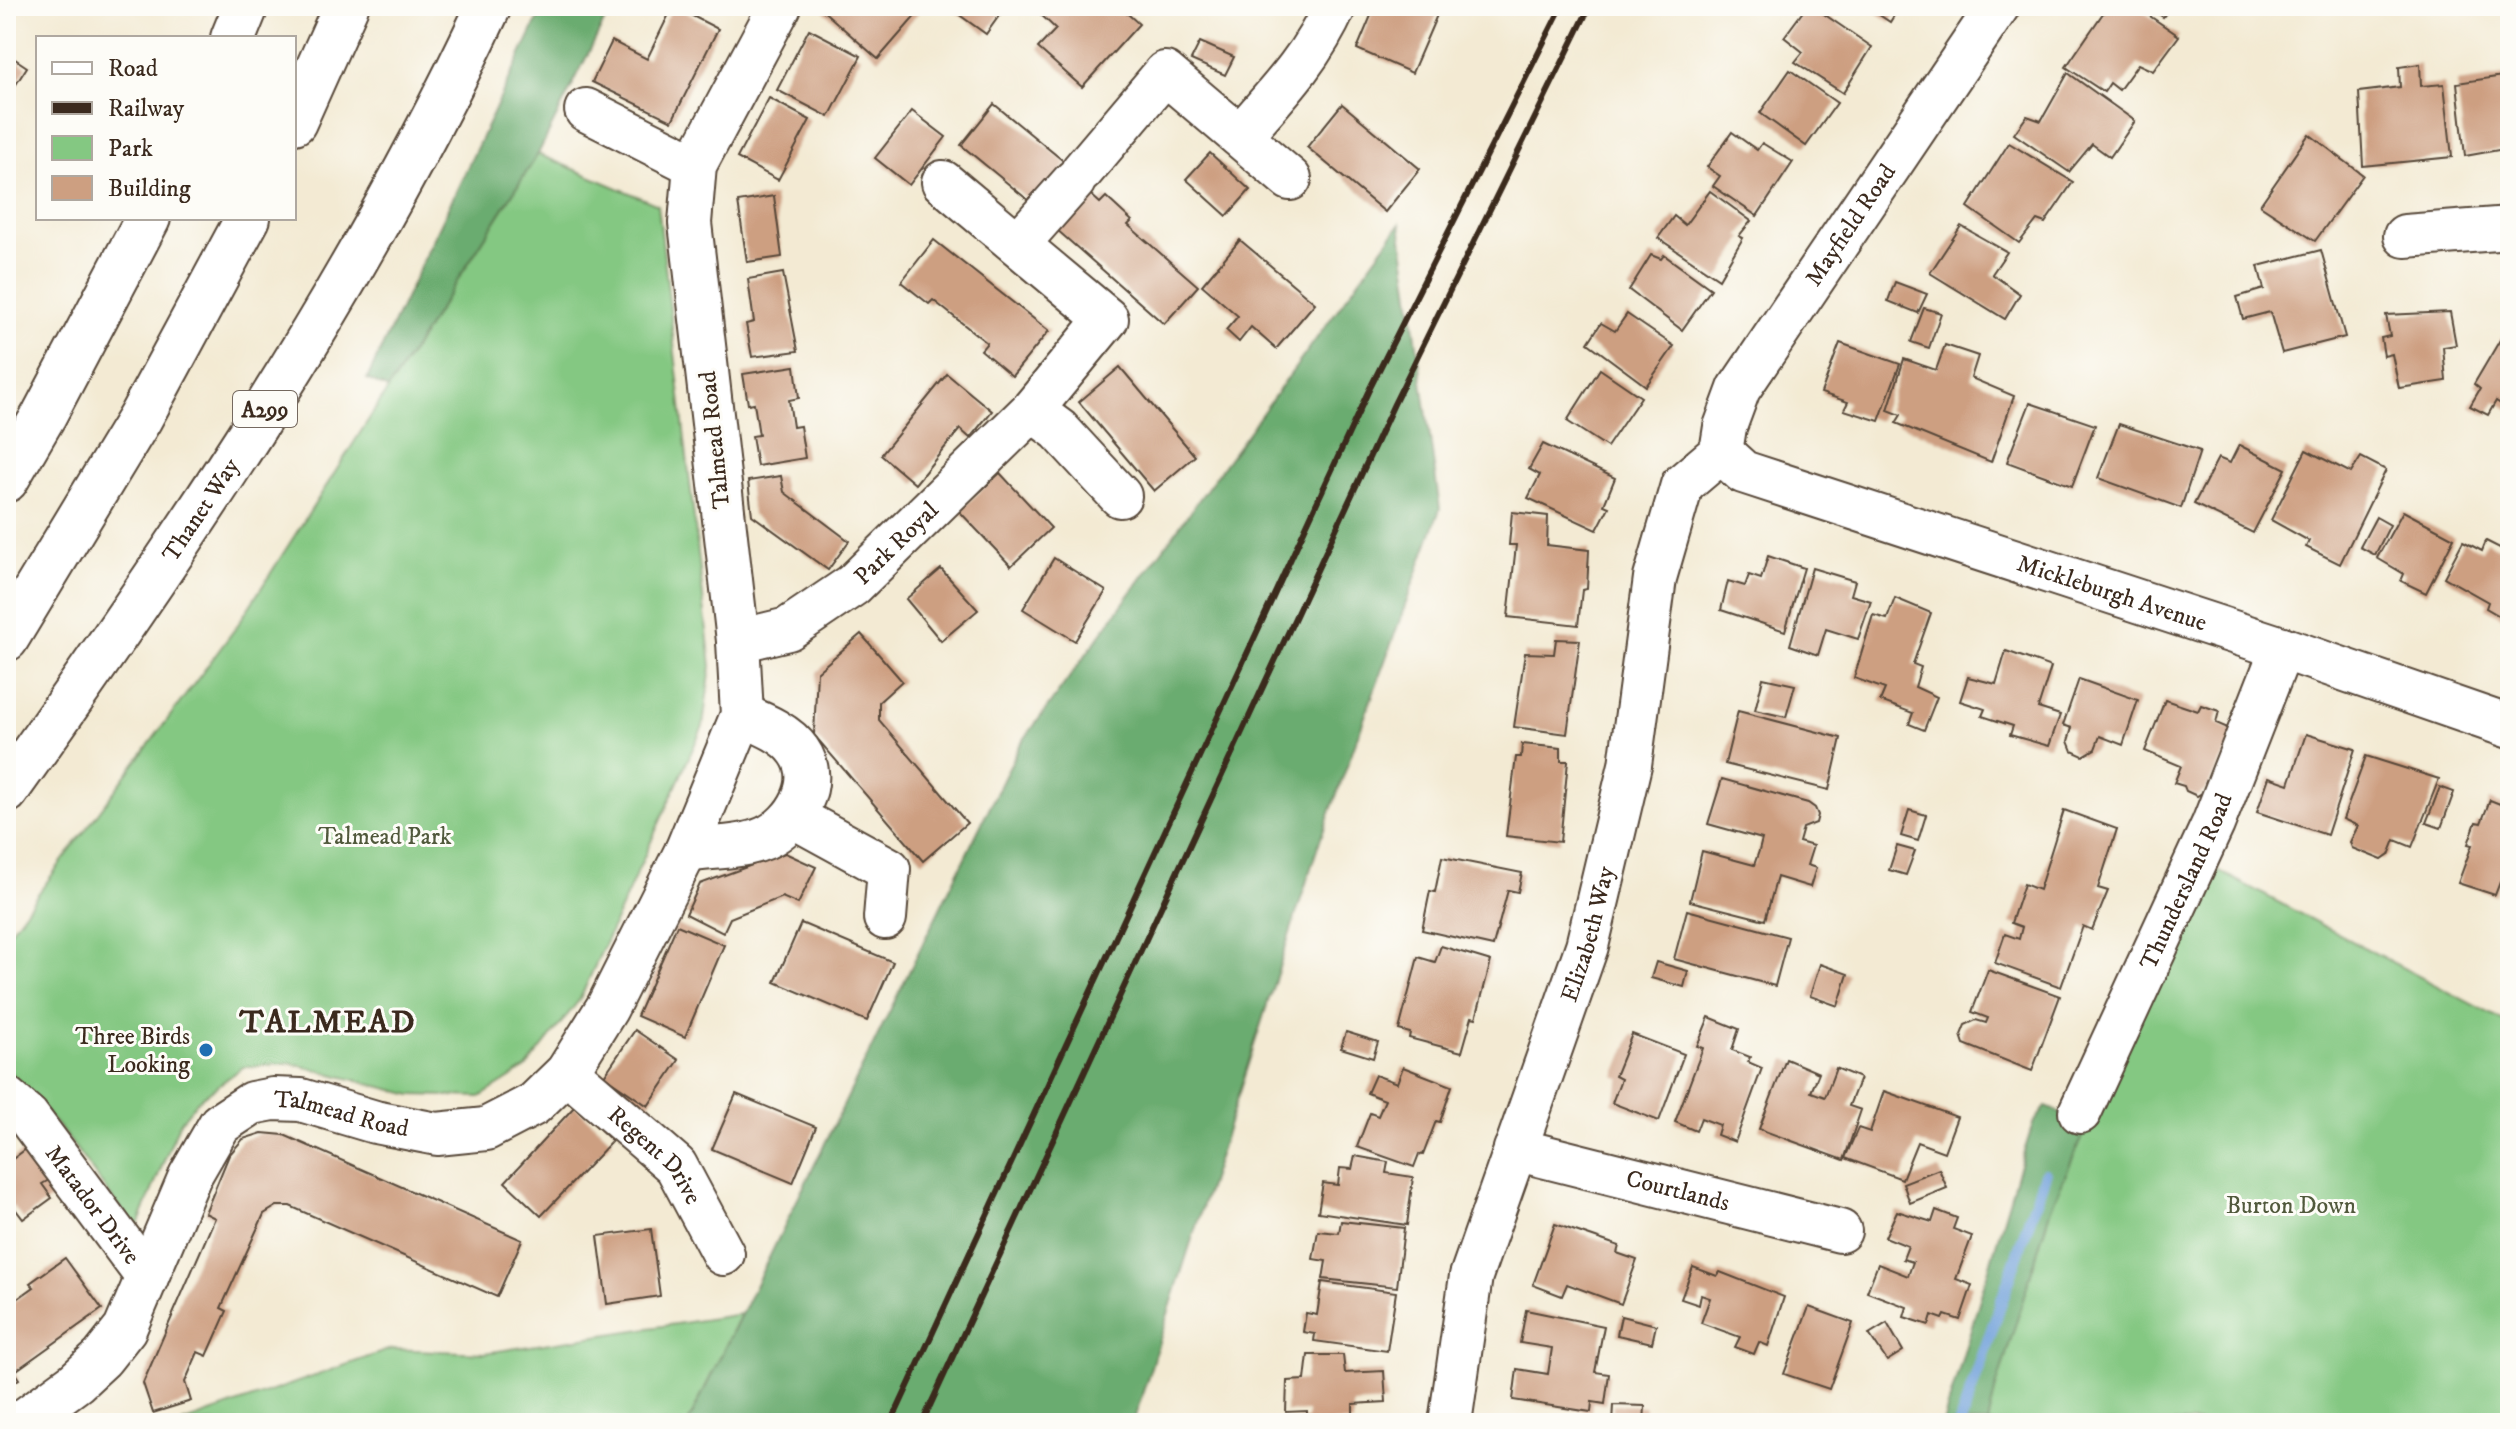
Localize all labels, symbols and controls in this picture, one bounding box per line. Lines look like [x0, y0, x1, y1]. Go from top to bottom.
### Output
legend [36, 36, 296, 220]
text: Road [108, 54, 158, 84]
text: Railway [108, 94, 185, 124]
text: Park [108, 134, 153, 164]
street label: Mayfield Road [1799, 159, 1903, 292]
text: Building [108, 174, 191, 204]
street label: Talmead Road [693, 370, 737, 510]
road number: A299 [233, 391, 297, 427]
street label: Thanet Way [156, 452, 247, 568]
street label: Park Royal [848, 495, 946, 592]
street label: Mickleburgh Avenue [2013, 548, 2211, 638]
street label: Thundersland Road [2134, 789, 2240, 975]
park label: Talmead Park [318, 822, 452, 852]
street label: Elizabeth Way [1555, 863, 1622, 1006]
district label: TALMEAD [239, 1003, 416, 1043]
place label: Three Birds Looking [75, 1022, 190, 1080]
marker: Three Birds Looking [197, 1041, 215, 1059]
street label: Talmead Road [273, 1085, 411, 1144]
street label: Regent Drive [601, 1100, 708, 1210]
street label: Matador Drive [38, 1139, 146, 1271]
street label: Courtlands [1623, 1164, 1733, 1219]
park label: Burton Down [2226, 1191, 2357, 1221]

